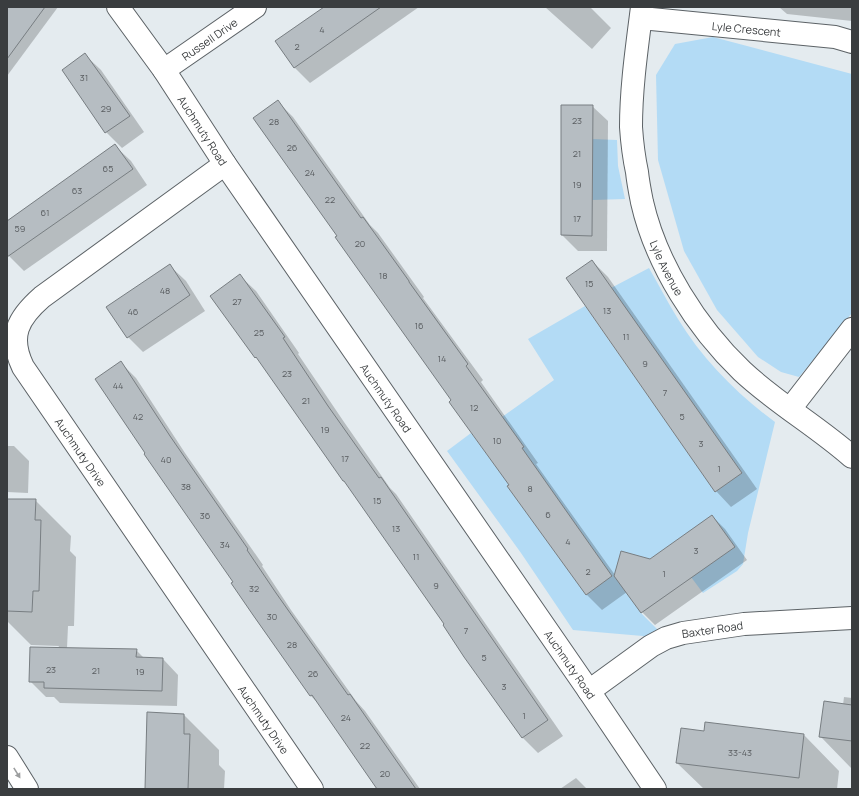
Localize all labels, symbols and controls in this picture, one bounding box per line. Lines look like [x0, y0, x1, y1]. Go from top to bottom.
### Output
street label: Russell Drive [178, 14, 241, 63]
street label: Lyle Crescent [711, 17, 782, 39]
house number: 4 [319, 23, 325, 36]
house number: 2 [294, 40, 300, 53]
house number: 31 [80, 71, 88, 84]
street label: Auchmuty Road [175, 93, 231, 168]
house number: 29 [101, 102, 111, 115]
house number: 23 [572, 114, 582, 127]
house number: 28 [269, 115, 279, 128]
house number: 26 [287, 141, 298, 154]
house number: 21 [573, 147, 581, 160]
house number: 65 [103, 162, 113, 175]
house number: 24 [305, 166, 315, 179]
house number: 19 [572, 178, 582, 191]
house number: 63 [72, 184, 82, 197]
house number: 22 [325, 193, 335, 206]
house number: 61 [41, 206, 49, 219]
house number: 17 [573, 212, 581, 225]
house number: 59 [15, 222, 25, 235]
house number: 20 [355, 237, 365, 250]
street label: Lyle Avenue [647, 238, 687, 299]
house number: 18 [379, 269, 387, 282]
house number: 15 [585, 277, 593, 290]
house number: 48 [160, 284, 170, 297]
house number: 27 [232, 295, 242, 308]
house number: 13 [603, 304, 611, 317]
house number: 46 [128, 305, 139, 318]
house number: 16 [414, 319, 424, 332]
house number: 25 [254, 326, 264, 339]
house number: 11 [622, 330, 630, 343]
house number: 14 [438, 352, 446, 365]
house number: 9 [642, 357, 648, 370]
street label: Auchmuty Road [357, 360, 415, 435]
house number: 23 [282, 367, 292, 380]
house number: 44 [113, 379, 123, 392]
house number: 7 [663, 386, 668, 399]
house number: 21 [302, 394, 310, 407]
house number: 12 [470, 401, 478, 414]
house number: 42 [133, 410, 143, 423]
house number: 5 [679, 410, 685, 423]
street label: Auchmuty Drive [52, 415, 110, 490]
house number: 19 [320, 423, 330, 436]
house number: 10 [493, 434, 502, 447]
house number: 3 [699, 437, 704, 450]
house number: 17 [341, 452, 349, 465]
house number: 40 [161, 453, 171, 466]
house number: 1 [717, 462, 721, 475]
house number: 38 [181, 480, 191, 493]
house number: 8 [527, 482, 533, 495]
house number: 15 [373, 494, 381, 507]
house number: 6 [545, 508, 551, 521]
house number: 36 [200, 509, 211, 522]
house number: 13 [392, 522, 400, 535]
house number: 4 [565, 535, 571, 548]
house number: 34 [220, 538, 230, 551]
house number: 3 [694, 544, 699, 557]
house number: 11 [412, 550, 420, 563]
house number: 2 [585, 565, 591, 578]
house number: 1 [662, 567, 666, 580]
house number: 9 [433, 579, 439, 592]
house number: 32 [249, 582, 259, 595]
house number: 30 [267, 610, 277, 623]
street label: Baxter Road [681, 617, 744, 641]
house number: 7 [464, 624, 469, 637]
street label: Auchmuty Road [541, 627, 599, 702]
house number: 28 [287, 638, 297, 651]
house number: 5 [481, 651, 487, 664]
house number: 23 [46, 663, 56, 676]
house number: 21 [92, 664, 100, 677]
house number: 19 [135, 665, 145, 678]
house number: 26 [308, 667, 319, 680]
house number: 3 [502, 680, 507, 693]
street label: Auchmuty Drive [235, 682, 293, 757]
house number: 1 [522, 709, 526, 722]
house number: 24 [341, 711, 351, 724]
house number: 22 [360, 739, 370, 752]
house number: 33-43 [728, 746, 752, 759]
house number: 20 [380, 767, 390, 780]
one-way arrow [13, 768, 21, 778]

